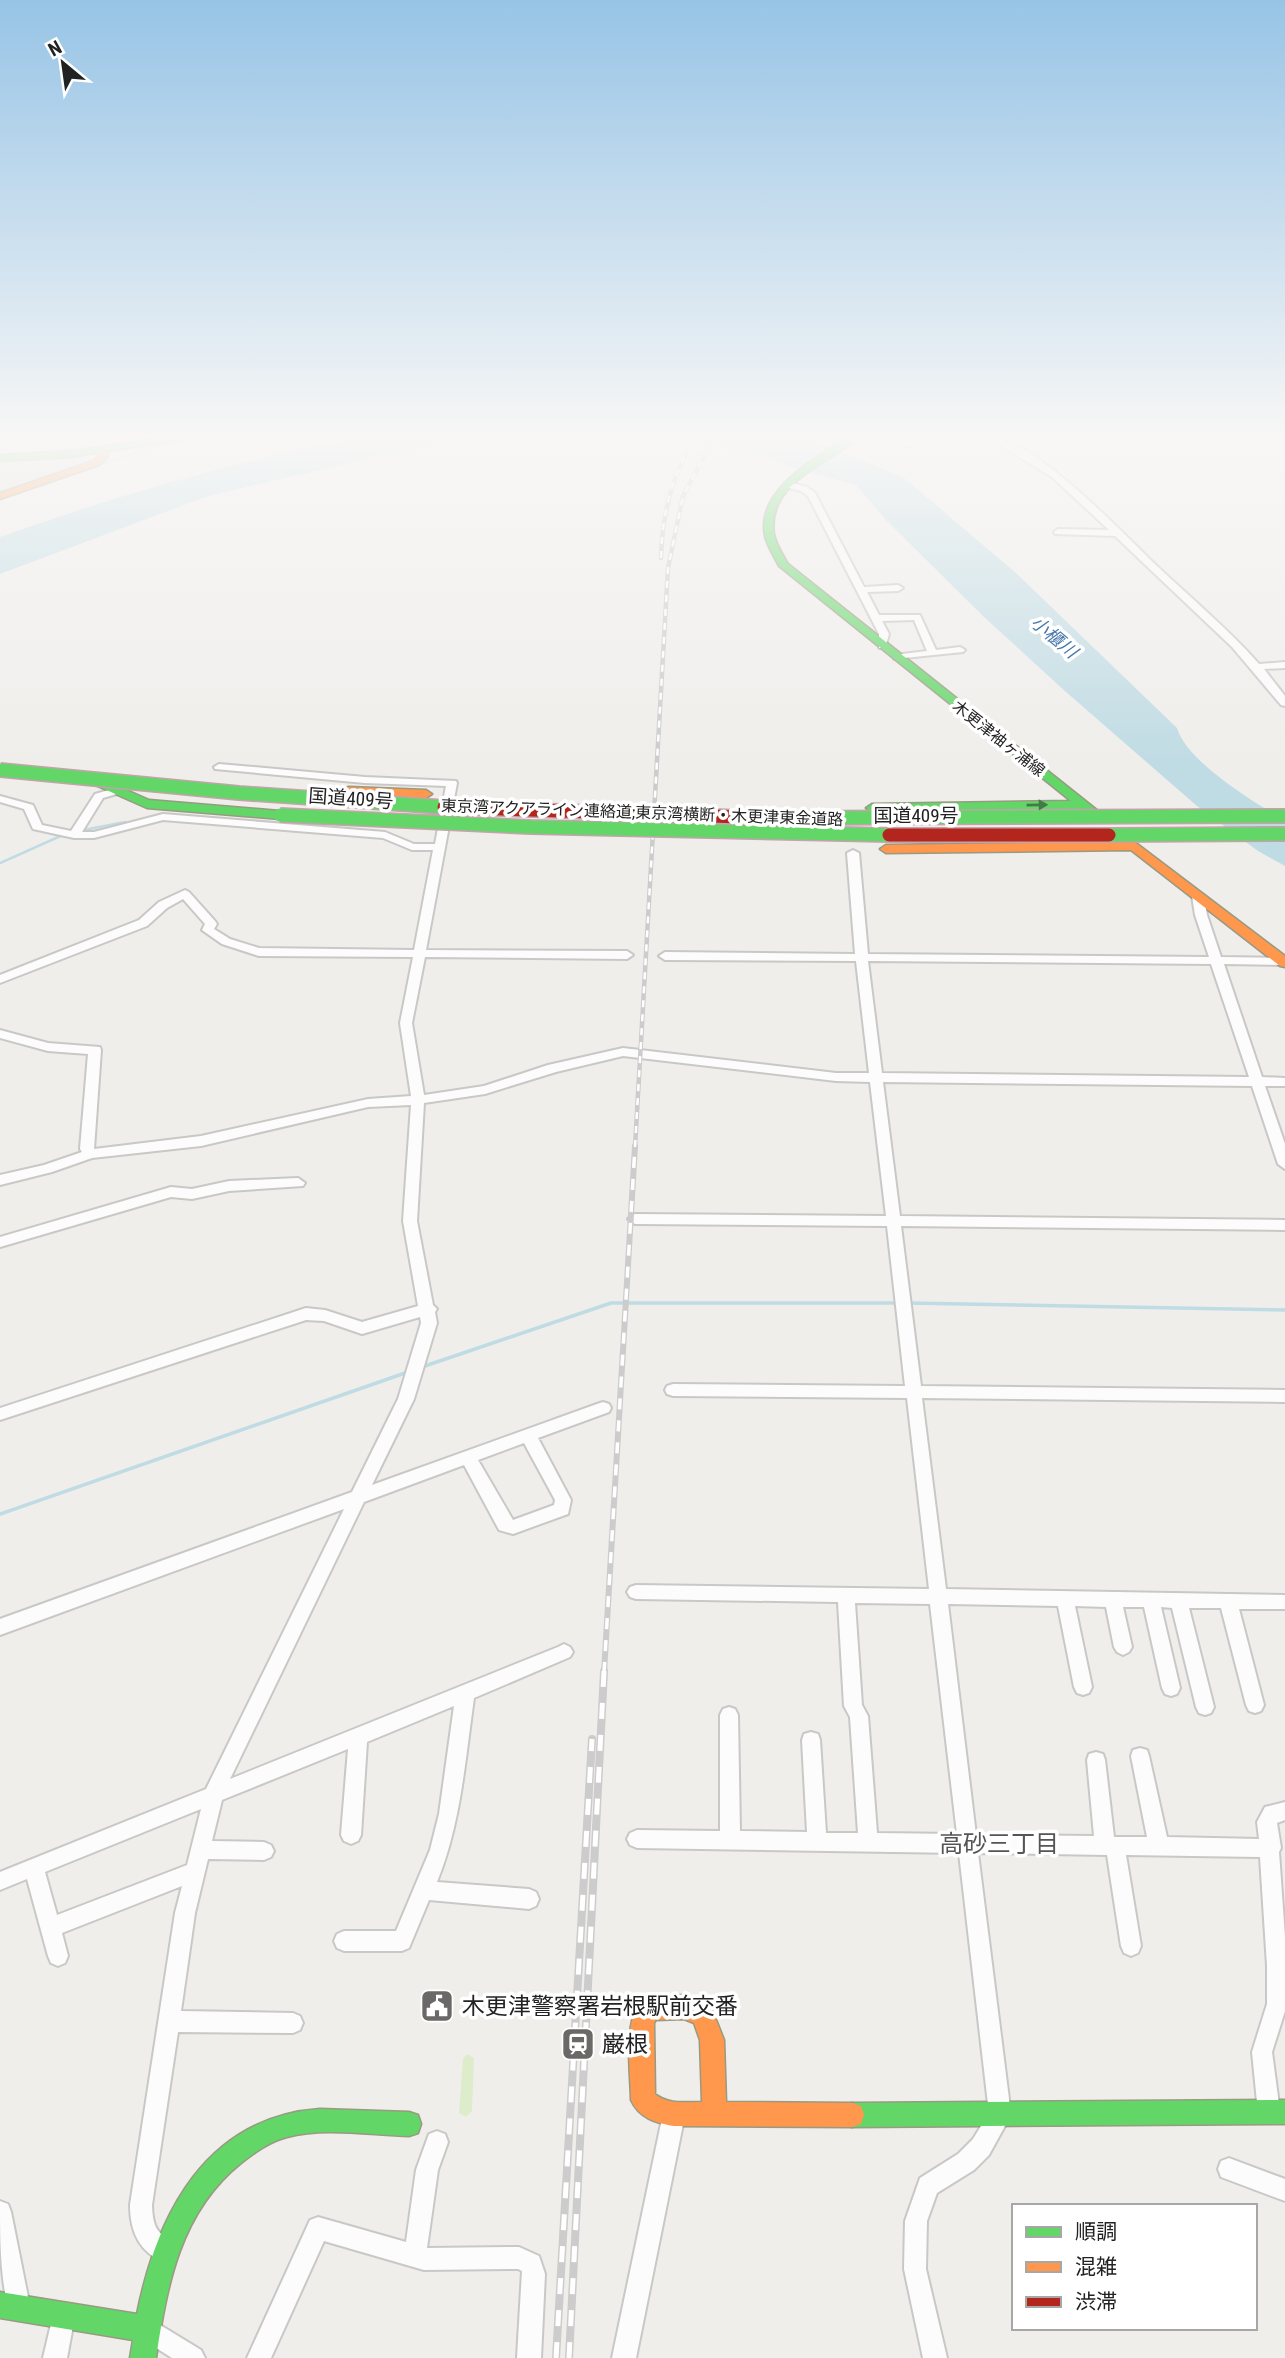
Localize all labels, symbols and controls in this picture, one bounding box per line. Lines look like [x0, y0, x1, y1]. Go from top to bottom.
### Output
north arrow [28, 28, 98, 98]
text: N [44, 36, 66, 61]
water label: 小櫃川 [1027, 611, 1083, 663]
street label: 木更津袖ヶ浦線 [949, 696, 1049, 780]
street label: 国道409号 [308, 784, 394, 813]
street label: 東京湾アクアライン連絡道;東京湾横断・木更津東金道路 [441, 796, 843, 829]
one-way arrow [1026, 800, 1048, 811]
street label: 国道409号 [873, 804, 959, 827]
district label: 高砂三丁目 [939, 1830, 1059, 1858]
public building icon: 木更津警察署岩根駅前交番 [418, 1987, 456, 2025]
place label: 木更津警察署岩根駅前交番 [462, 1993, 738, 2020]
station icon: 巌根 [559, 2025, 597, 2063]
place label: 巌根 [602, 2031, 648, 2058]
legend [1012, 2204, 1257, 2330]
text: 順調 [1075, 2220, 1117, 2244]
text: 混雑 [1075, 2255, 1117, 2279]
text: 渋滞 [1075, 2290, 1117, 2314]

